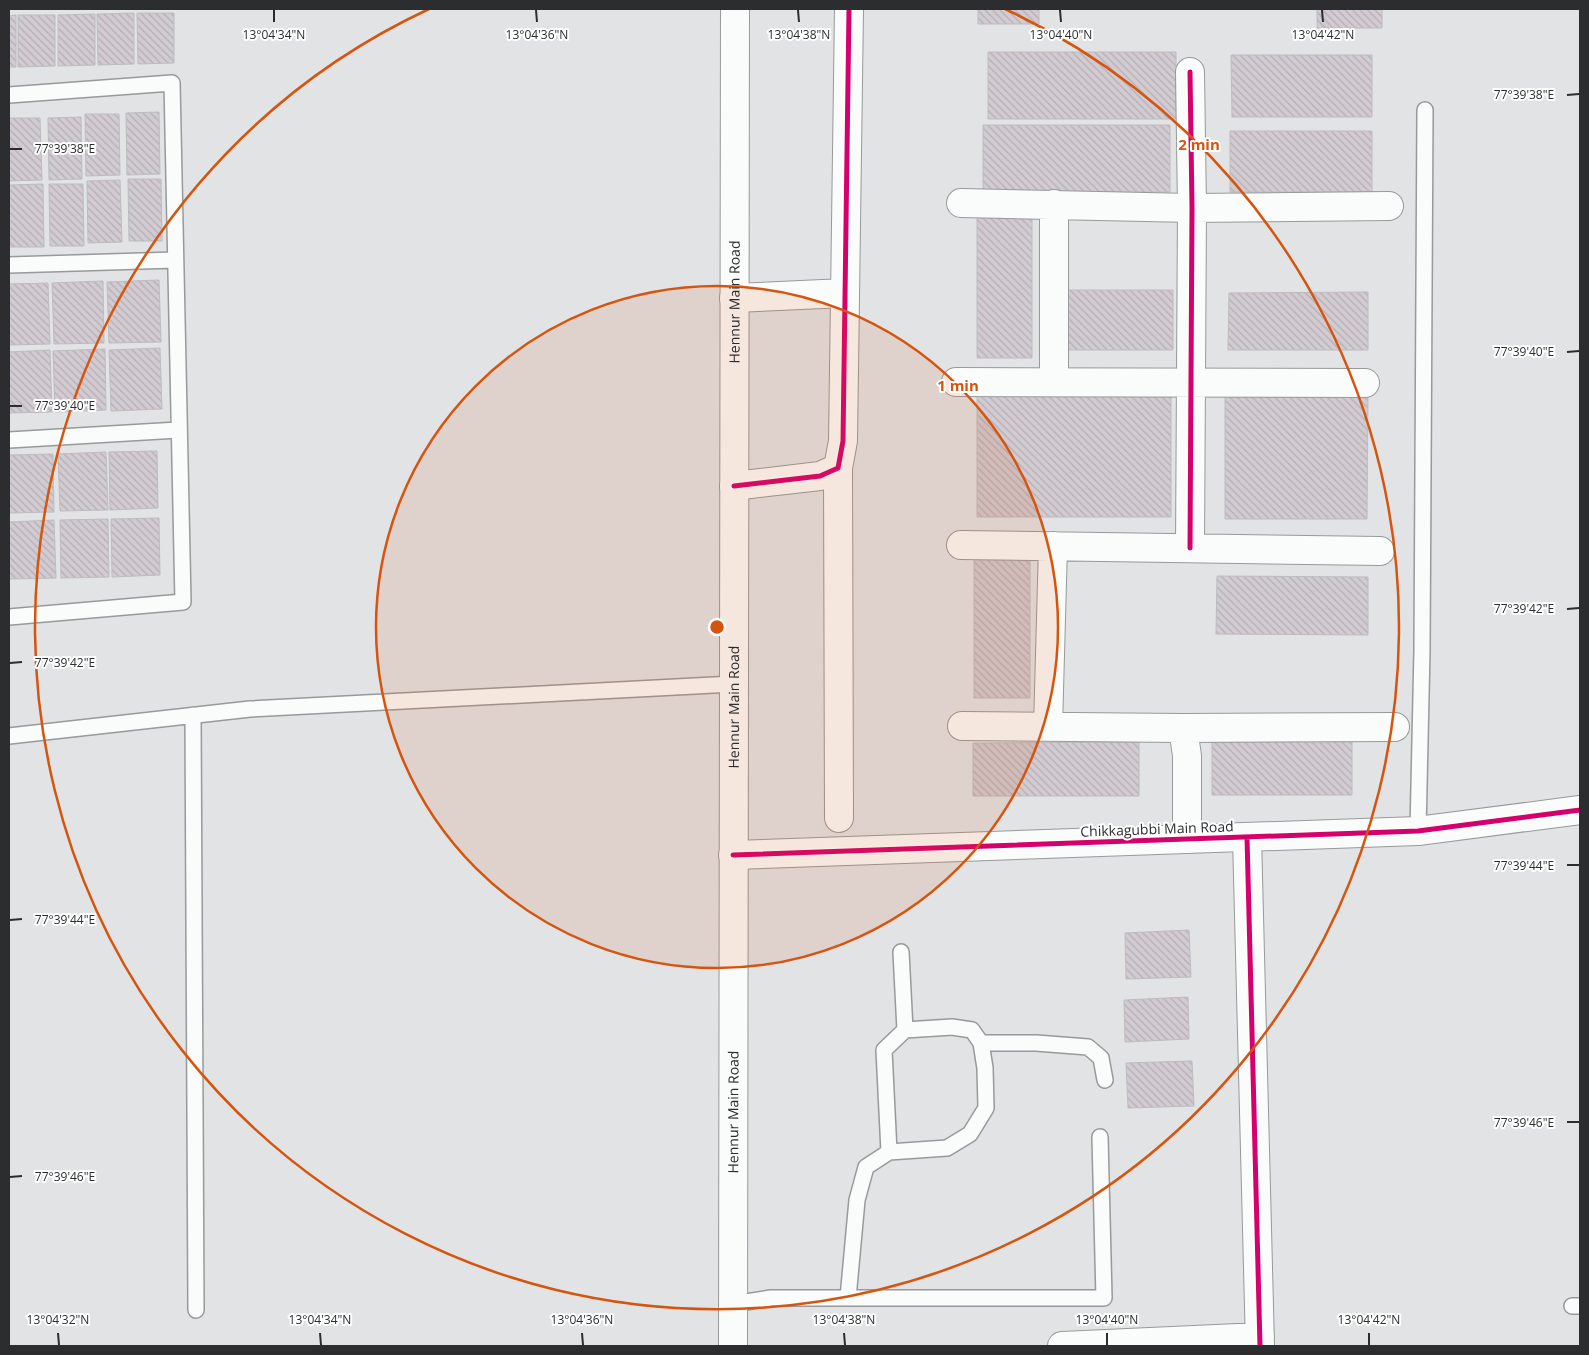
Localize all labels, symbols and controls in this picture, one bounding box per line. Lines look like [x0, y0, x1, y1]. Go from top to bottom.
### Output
text: 13°04'34"N [243, 26, 305, 43]
text: 13°04'36"N [506, 26, 568, 43]
text: 13°04'38"N [768, 26, 830, 43]
text: 13°04'40"N [1030, 26, 1092, 43]
text: 13°04'42"N [1292, 26, 1354, 43]
text: 77°39'38"E [1494, 86, 1554, 103]
text: 2 min [1178, 134, 1220, 154]
text: 77°39'38"E [35, 140, 95, 157]
street label: Hennur Main Road [724, 241, 744, 363]
text: 77°39'40"E [1494, 343, 1554, 360]
text: 1 min [937, 375, 979, 395]
text: 77°39'40"E [35, 397, 95, 414]
text: 77°39'42"E [1494, 600, 1554, 617]
centre of rings [708, 618, 726, 636]
street label: Hennur Main Road [724, 646, 743, 768]
text: 77°39'42"E [35, 654, 95, 671]
street label: Chikkagubbi Main Road [1080, 816, 1234, 841]
text: 77°39'44"E [1494, 857, 1554, 874]
text: 77°39'44"E [35, 911, 95, 928]
street label: Hennur Main Road [723, 1051, 742, 1173]
text: 77°39'46"E [1494, 1114, 1554, 1131]
text: 77°39'46"E [35, 1168, 95, 1185]
text: 13°04'32"N [27, 1311, 89, 1328]
text: 13°04'34"N [289, 1311, 351, 1328]
text: 13°04'36"N [551, 1311, 613, 1328]
text: 13°04'38"N [813, 1311, 875, 1328]
text: 13°04'40"N [1076, 1311, 1138, 1328]
text: 13°04'42"N [1338, 1311, 1400, 1328]

